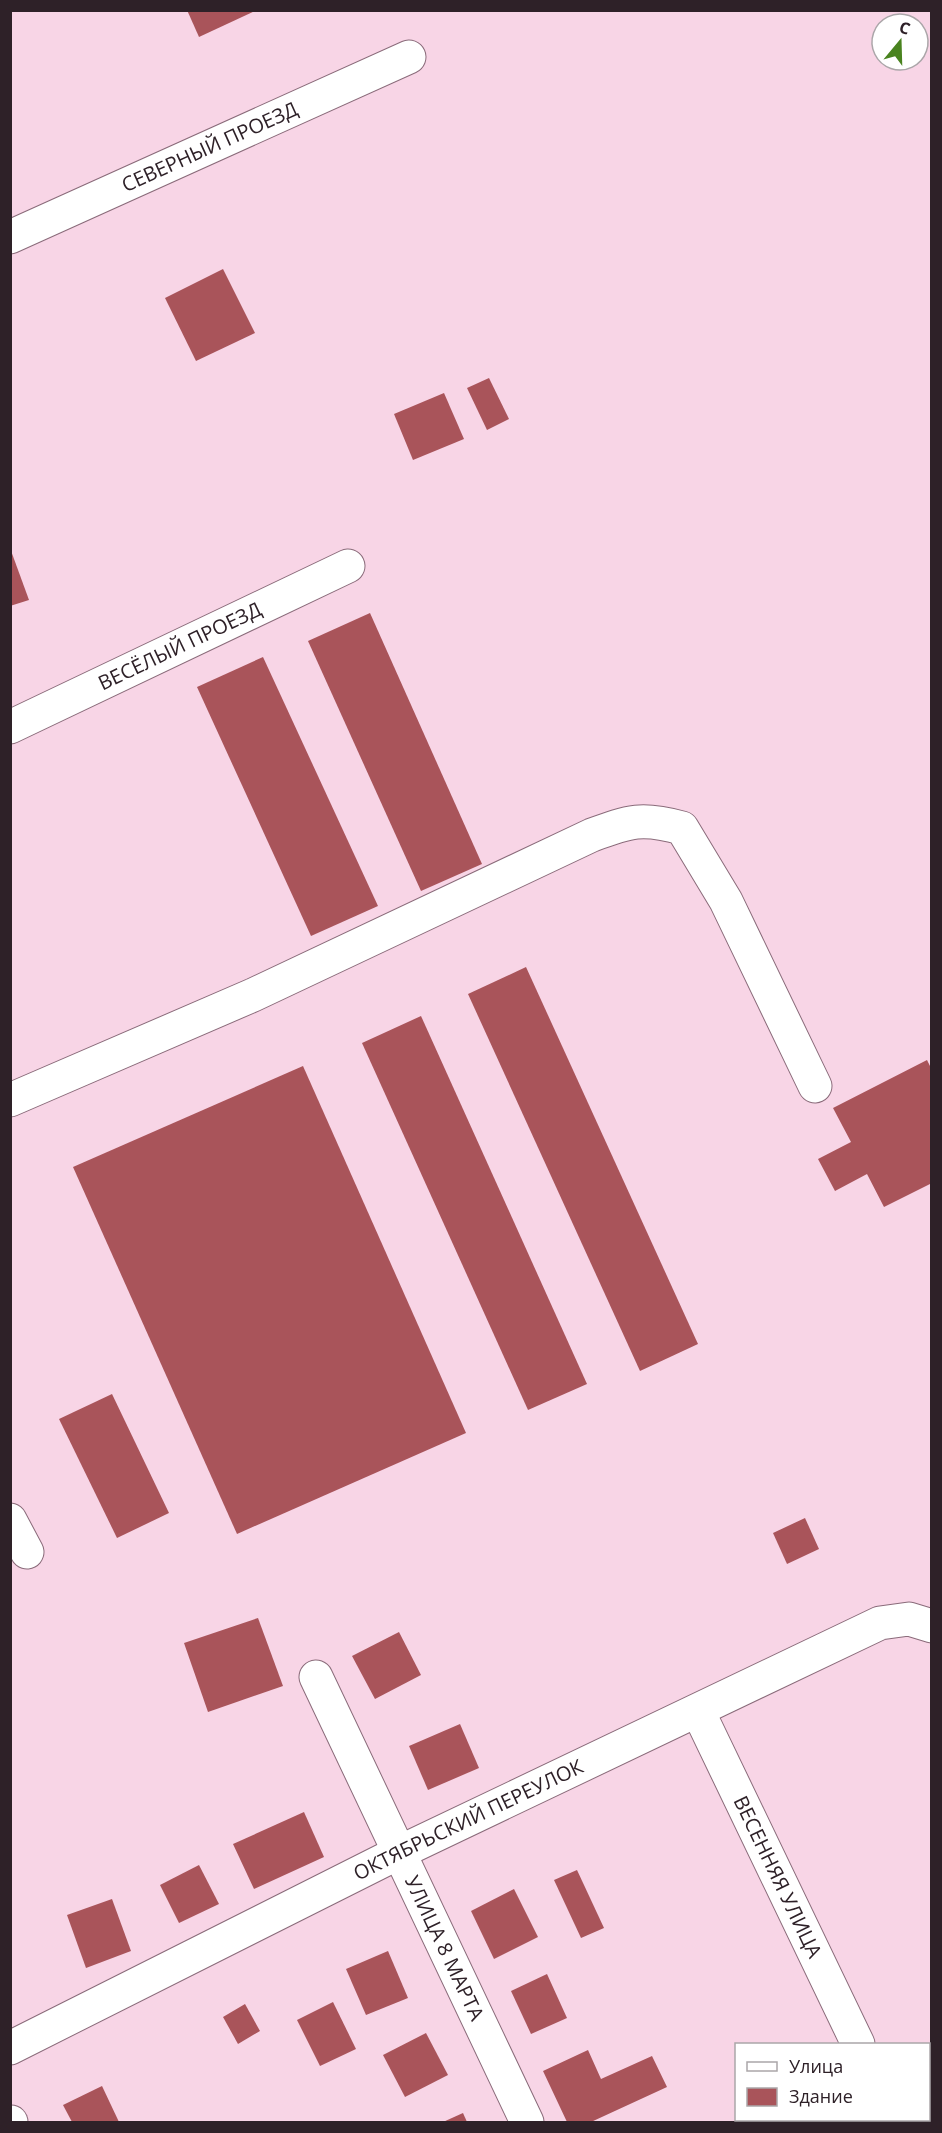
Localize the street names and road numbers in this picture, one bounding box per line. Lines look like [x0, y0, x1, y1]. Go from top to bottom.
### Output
street label: СЕВЕРНЫЙ ПРОЕЗД [117, 95, 302, 198]
street label: ВЕСЁЛЫЙ ПРОЕЗД [93, 595, 266, 696]
street label: ОКТЯБРЬСКИЙ ПЕРЕУЛОК [349, 1752, 588, 1886]
street label: ВЕСЕННЯЯ УЛИЦА [728, 1791, 829, 1962]
street label: УЛИЦА 8 МАРТА [399, 1871, 491, 2025]

